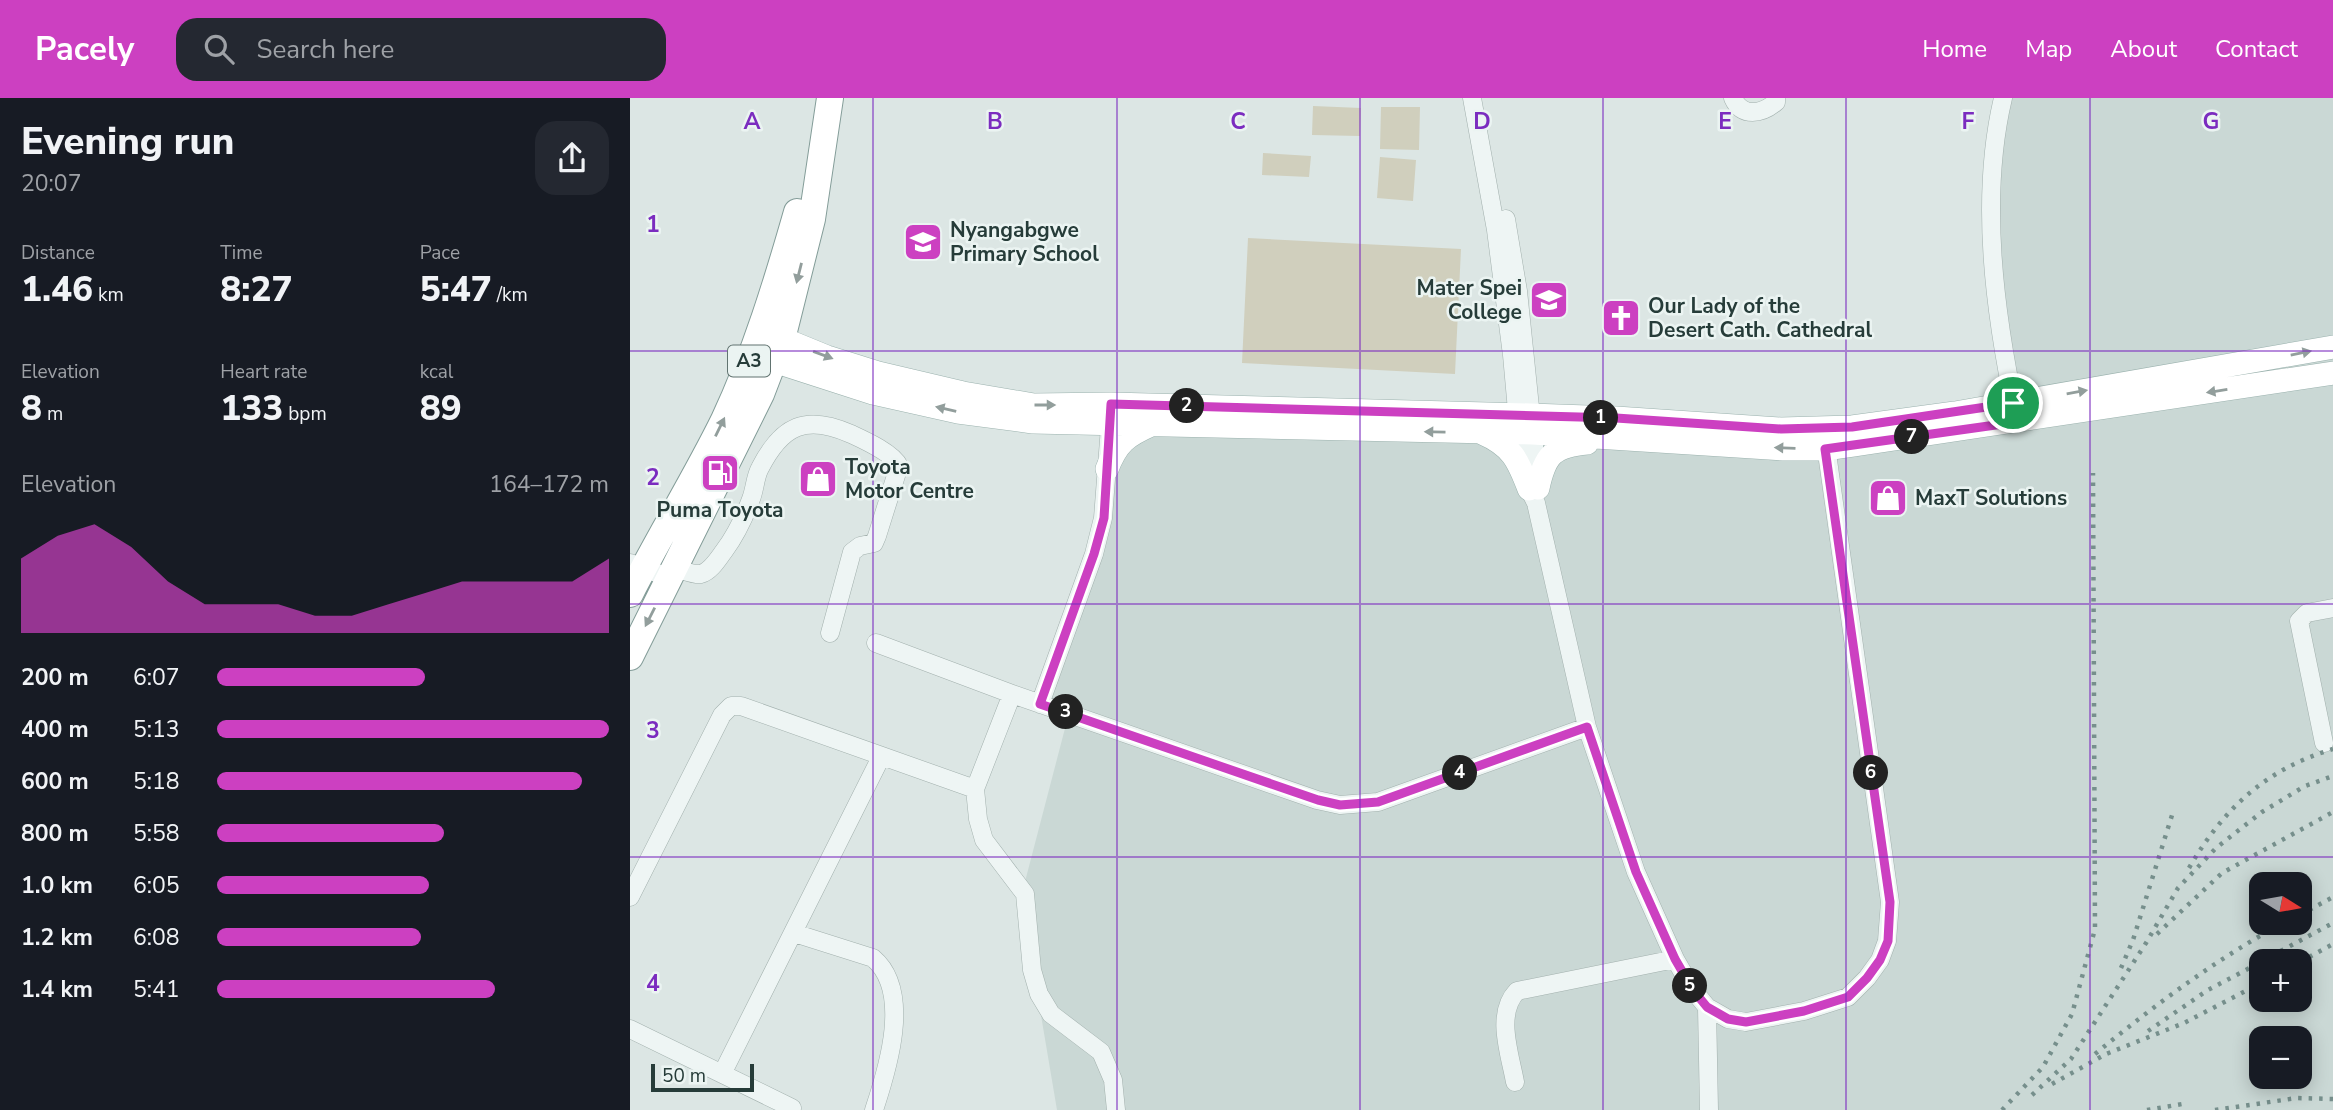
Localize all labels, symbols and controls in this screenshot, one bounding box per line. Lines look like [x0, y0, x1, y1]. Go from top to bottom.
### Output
search box [176, 18, 666, 81]
text: Pacely [35, 27, 134, 72]
icon: search [200, 30, 238, 68]
text: Search here [256, 32, 394, 67]
text: Home [1922, 33, 1987, 65]
text: Map [2025, 33, 2072, 65]
text: About [2110, 33, 2177, 65]
text: Contact [2215, 33, 2298, 65]
text: A [743, 106, 761, 137]
text: B [987, 106, 1003, 137]
text: C [1230, 106, 1246, 137]
text: D [1473, 106, 1491, 137]
text: E [1718, 106, 1732, 137]
text: F [1962, 106, 1975, 137]
text: G [2203, 106, 2219, 137]
text: Evening run [21, 116, 234, 167]
button: share [535, 121, 609, 195]
text: 20:07 [21, 168, 81, 199]
text: 1 [646, 209, 660, 240]
place label: Nyangabgwe Primary School [950, 216, 1099, 268]
school or university icon: Nyangabgwe Primary School [902, 221, 944, 263]
text: Distance [21, 240, 95, 266]
text: Time [220, 240, 263, 266]
text: Pace [420, 240, 460, 266]
one-way arrow [793, 263, 804, 285]
text: 1.46 [21, 266, 93, 313]
text: 8:27 [220, 266, 292, 313]
text: 5:47 [420, 266, 492, 313]
place label: Mater Spei College [1416, 274, 1522, 326]
school or university icon: Mater Spei College [1528, 279, 1570, 321]
text: km [93, 282, 124, 308]
text: /km [492, 282, 528, 308]
place label: Our Lady of the Desert Cath. Cathedral [1648, 292, 1872, 344]
church icon: Our Lady of the Desert Cath. Cathedral [1600, 297, 1642, 339]
road number: A3 [728, 345, 770, 376]
one-way arrow [2290, 347, 2312, 358]
one-way arrow [813, 350, 834, 361]
text: Elevation [21, 359, 100, 385]
text: Heart rate [220, 359, 307, 385]
text: kcal [420, 359, 453, 385]
pin [1983, 373, 2043, 433]
icon: arrive [1994, 384, 2032, 422]
text: 8 [21, 385, 42, 432]
text: 133 [220, 385, 283, 432]
text: 89 [420, 385, 462, 432]
one-way arrow [2066, 386, 2088, 397]
one-way arrow [2206, 386, 2228, 397]
pin: 2 [1170, 388, 1204, 424]
text: 2 [1181, 392, 1192, 418]
one-way arrow [1034, 399, 1056, 411]
pin: 1 [1584, 400, 1618, 436]
text: m [42, 401, 63, 427]
text: bpm [283, 401, 327, 427]
one-way arrow [935, 404, 957, 415]
text: 1 [1595, 404, 1606, 430]
one-way arrow [715, 417, 726, 437]
pin: 7 [1894, 420, 1930, 454]
text: 7 [1906, 423, 1917, 449]
one-way arrow [1424, 426, 1446, 437]
one-way arrow [1773, 443, 1795, 454]
fuel station icon: Puma Toyota [699, 452, 741, 494]
place label: Toyota Motor Centre [845, 453, 974, 505]
shop icon: Toyota Motor Centre [797, 458, 839, 500]
text: 2 [646, 462, 660, 493]
text: Elevation [21, 469, 116, 500]
text: 164–172 m [489, 469, 609, 500]
shop icon: MaxT Solutions [1867, 477, 1909, 519]
place label: MaxT Solutions [1915, 484, 2067, 512]
place label: Puma Toyota [657, 496, 783, 524]
one-way arrow [645, 607, 656, 627]
text: 200 m [21, 662, 89, 693]
text: 6:07 [133, 662, 180, 693]
pin: 3 [1048, 694, 1083, 730]
text: 3 [1060, 698, 1071, 724]
text: 400 m [21, 714, 89, 745]
text: 5:13 [133, 714, 180, 745]
text: 3 [646, 715, 660, 746]
pin: 4 [1442, 756, 1478, 790]
pin: 6 [1854, 756, 1888, 790]
text: 4 [1454, 759, 1465, 785]
text: 6 [1865, 759, 1876, 785]
text: 600 m [21, 766, 89, 797]
text: 5:18 [133, 766, 180, 797]
text: 800 m [21, 818, 89, 849]
text: 5:58 [133, 818, 180, 849]
text: 1.0 km [21, 870, 93, 901]
text: 6:05 [133, 870, 180, 901]
north arrow [2249, 872, 2312, 934]
map controls [2249, 872, 2312, 1089]
text: 1.2 km [21, 922, 93, 953]
text: 6:08 [133, 922, 180, 953]
button: + [2249, 949, 2312, 1012]
text: 4 [646, 968, 660, 999]
pin: 5 [1672, 968, 1708, 1004]
text: 5 [1684, 972, 1695, 998]
text: 1.4 km [21, 974, 93, 1005]
text: 5:41 [133, 974, 180, 1005]
button: − [2249, 1026, 2312, 1089]
scale bar [651, 1061, 754, 1093]
text: 50 m [662, 1063, 706, 1089]

